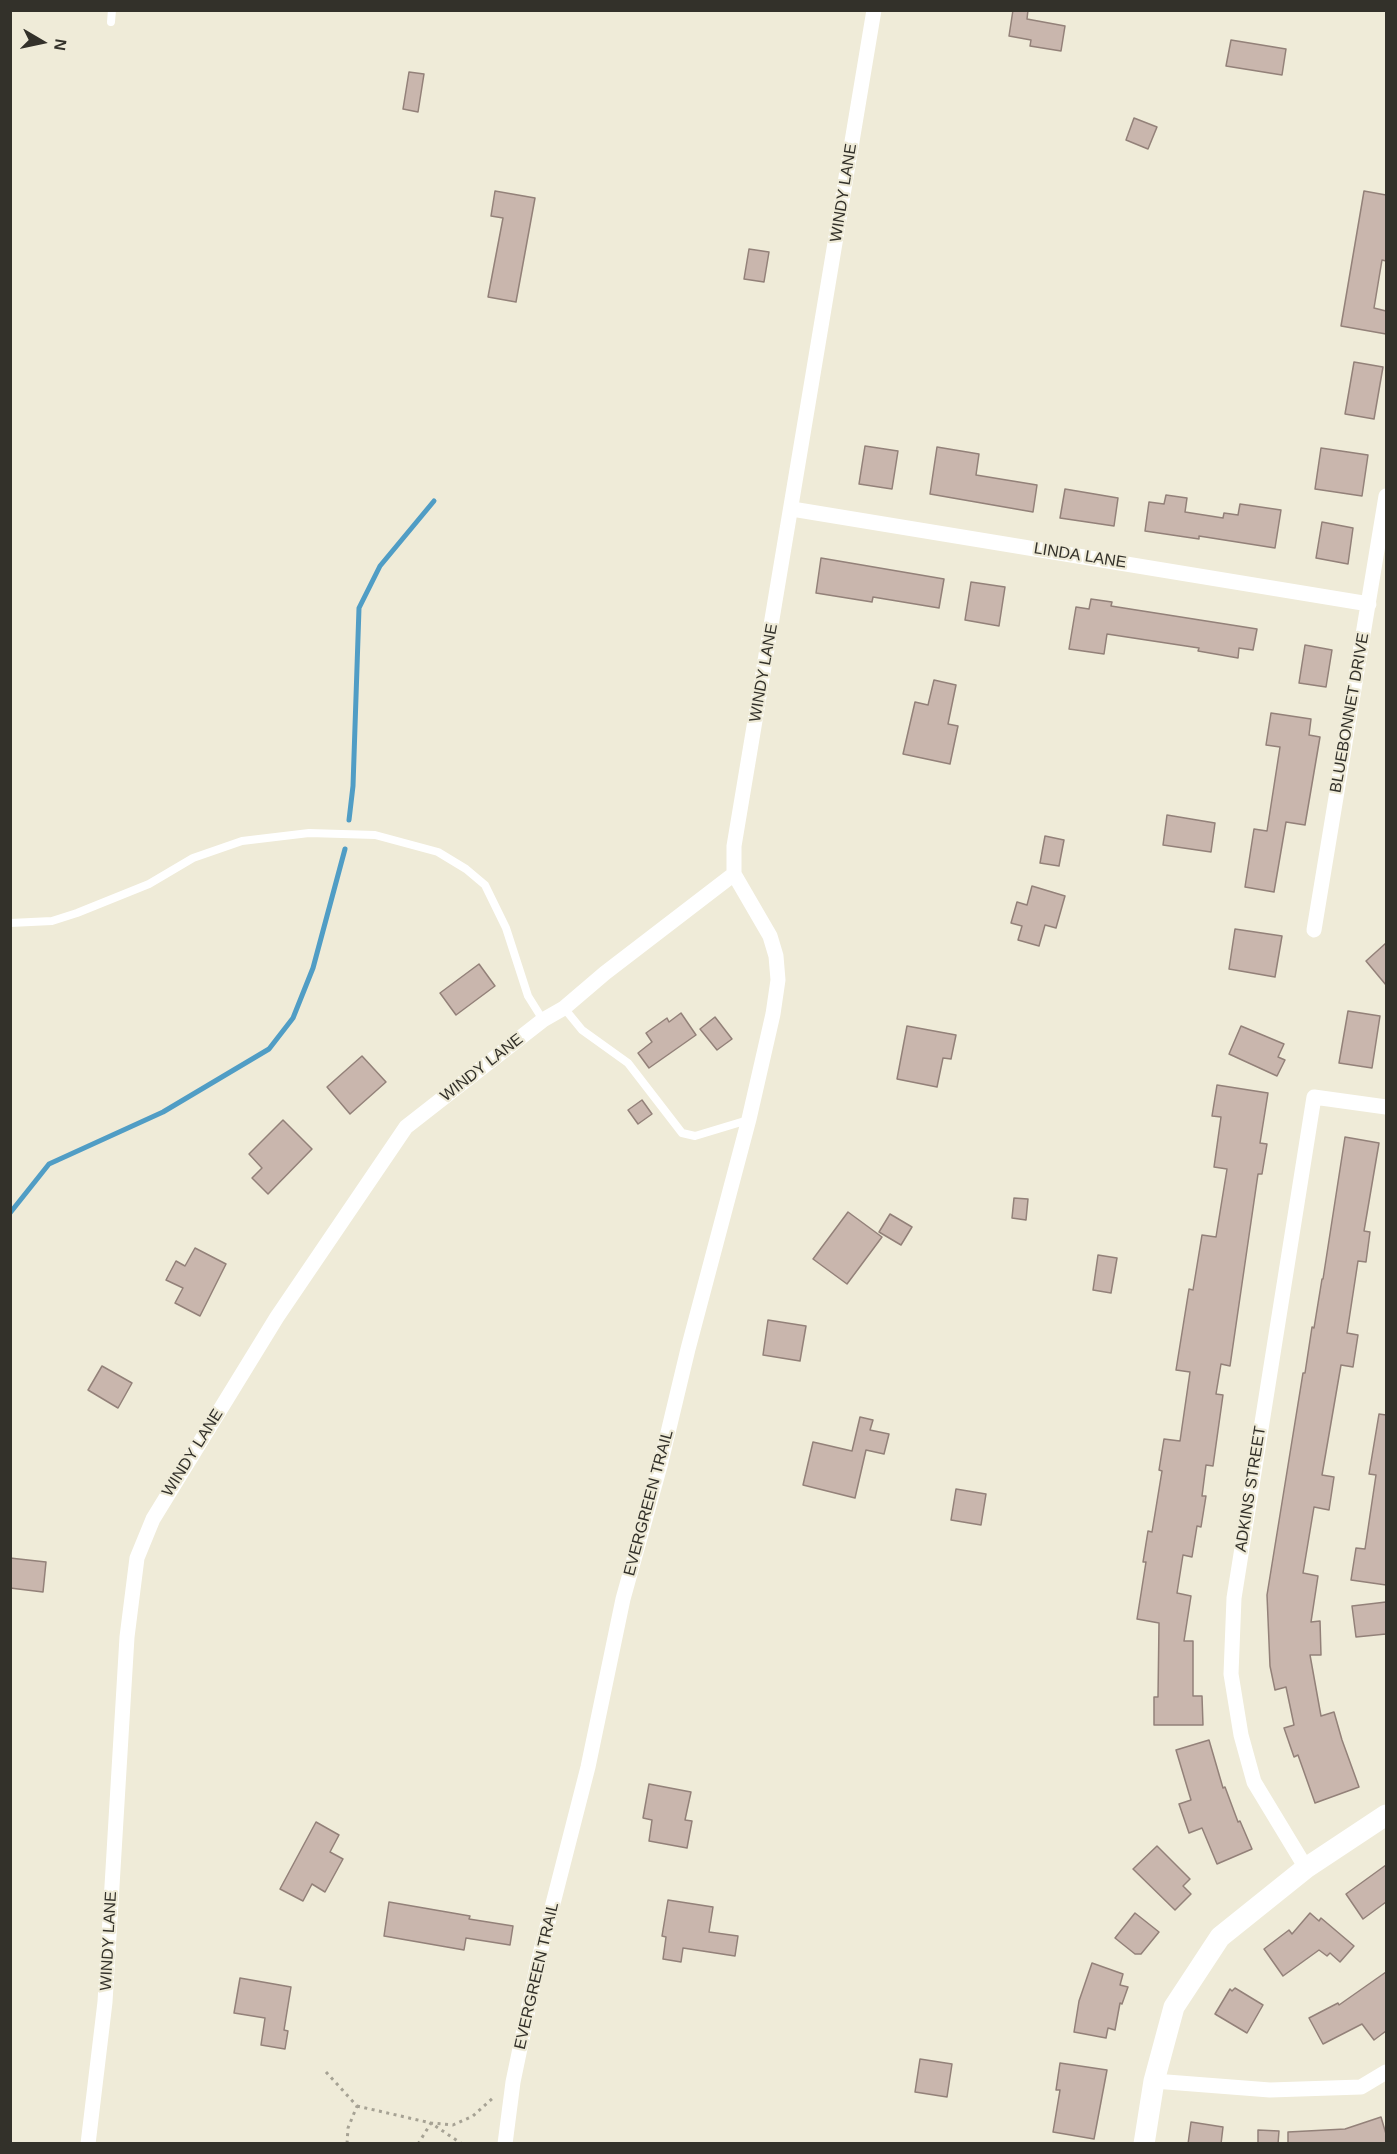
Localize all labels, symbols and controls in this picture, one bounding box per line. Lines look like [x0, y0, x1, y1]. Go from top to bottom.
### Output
north arrow [12, 12, 72, 72]
text: N [51, 38, 70, 52]
street label: WINDY LANE [827, 142, 861, 244]
street label: LINDA LANE [1032, 539, 1128, 573]
street label: WINDY LANE [746, 622, 782, 724]
street label: BLUEBONNET DRIVE [1326, 632, 1374, 794]
street label: WINDY LANE [437, 1030, 527, 1106]
street label: WINDY LANE [158, 1406, 228, 1500]
street label: ADKINS STREET [1232, 1425, 1270, 1553]
street label: EVERGREEN TRAIL [620, 1428, 678, 1578]
street label: WINDY LANE [97, 1891, 121, 1991]
street label: EVERGREEN TRAIL [511, 1901, 563, 2051]

